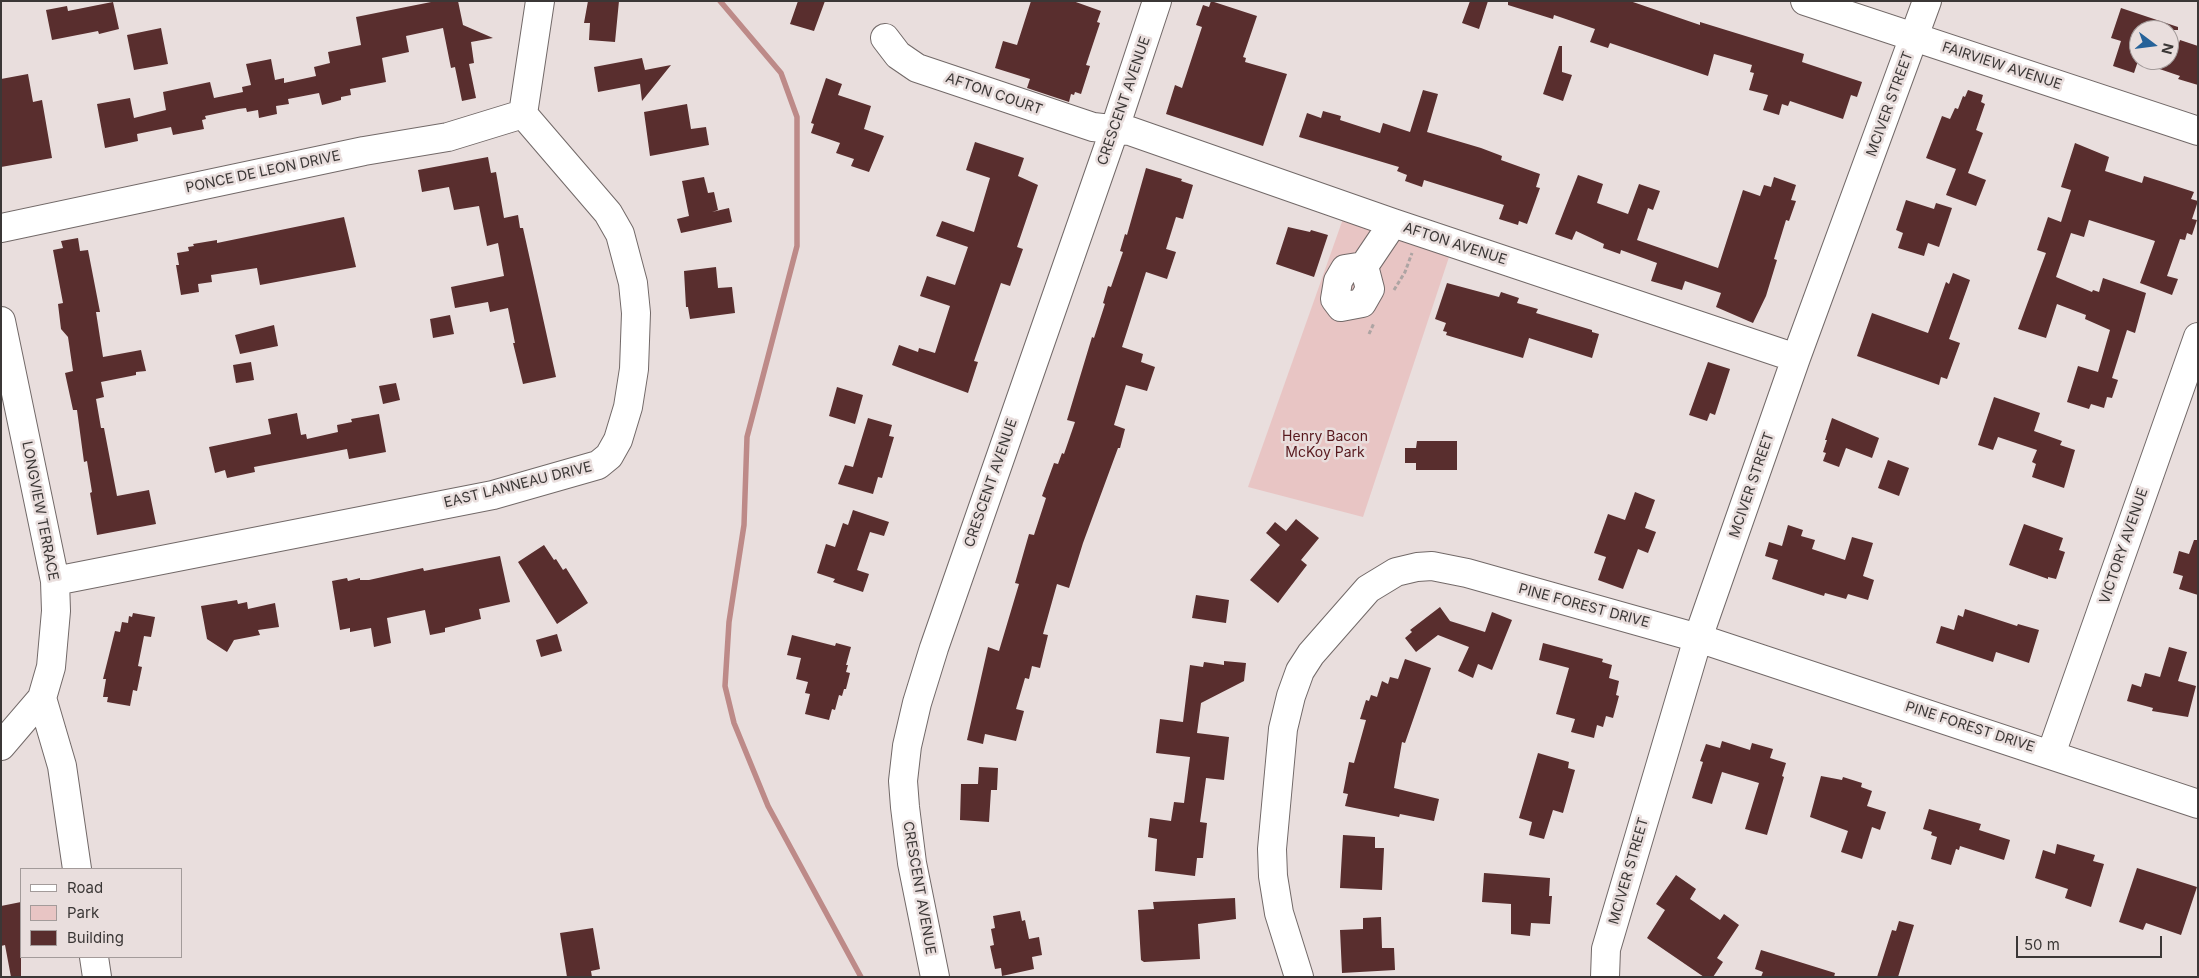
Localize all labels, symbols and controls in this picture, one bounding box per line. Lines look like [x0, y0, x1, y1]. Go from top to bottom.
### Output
north arrow [2129, 20, 2179, 70]
street label: CRESCENT AVENUE [1094, 34, 1154, 168]
street label: FAIRVIEW AVENUE [1940, 39, 2064, 93]
text: N [2158, 41, 2178, 56]
street label: MCIVER STREET [1863, 49, 1917, 159]
street label: AFTON COURT [943, 70, 1045, 118]
street label: PONCE DE LEON DRIVE [184, 147, 342, 197]
street label: AFTON AVENUE [1401, 219, 1509, 269]
street label: CRESCENT AVENUE [961, 416, 1021, 550]
park label: Henry Bacon McKoy Park [1282, 429, 1368, 462]
street label: MCIVER STREET [1726, 430, 1778, 540]
street label: LONGVIEW TERRACE [18, 440, 62, 582]
street label: EAST LANNEAU DRIVE [442, 458, 594, 512]
street label: VICTORY AVENUE [2096, 486, 2152, 606]
street label: PINE FOREST DRIVE [1517, 580, 1651, 632]
street label: PINE FOREST DRIVE [1903, 698, 2037, 756]
street label: MCIVER STREET [1606, 816, 1652, 926]
street label: CRESCENT AVENUE [899, 820, 939, 956]
legend [20, 868, 182, 958]
text: Road [67, 878, 103, 897]
text: Park [67, 903, 99, 922]
scale bar [2019, 926, 2165, 958]
text: Building [67, 928, 124, 947]
text: 50 m [2024, 935, 2060, 954]

